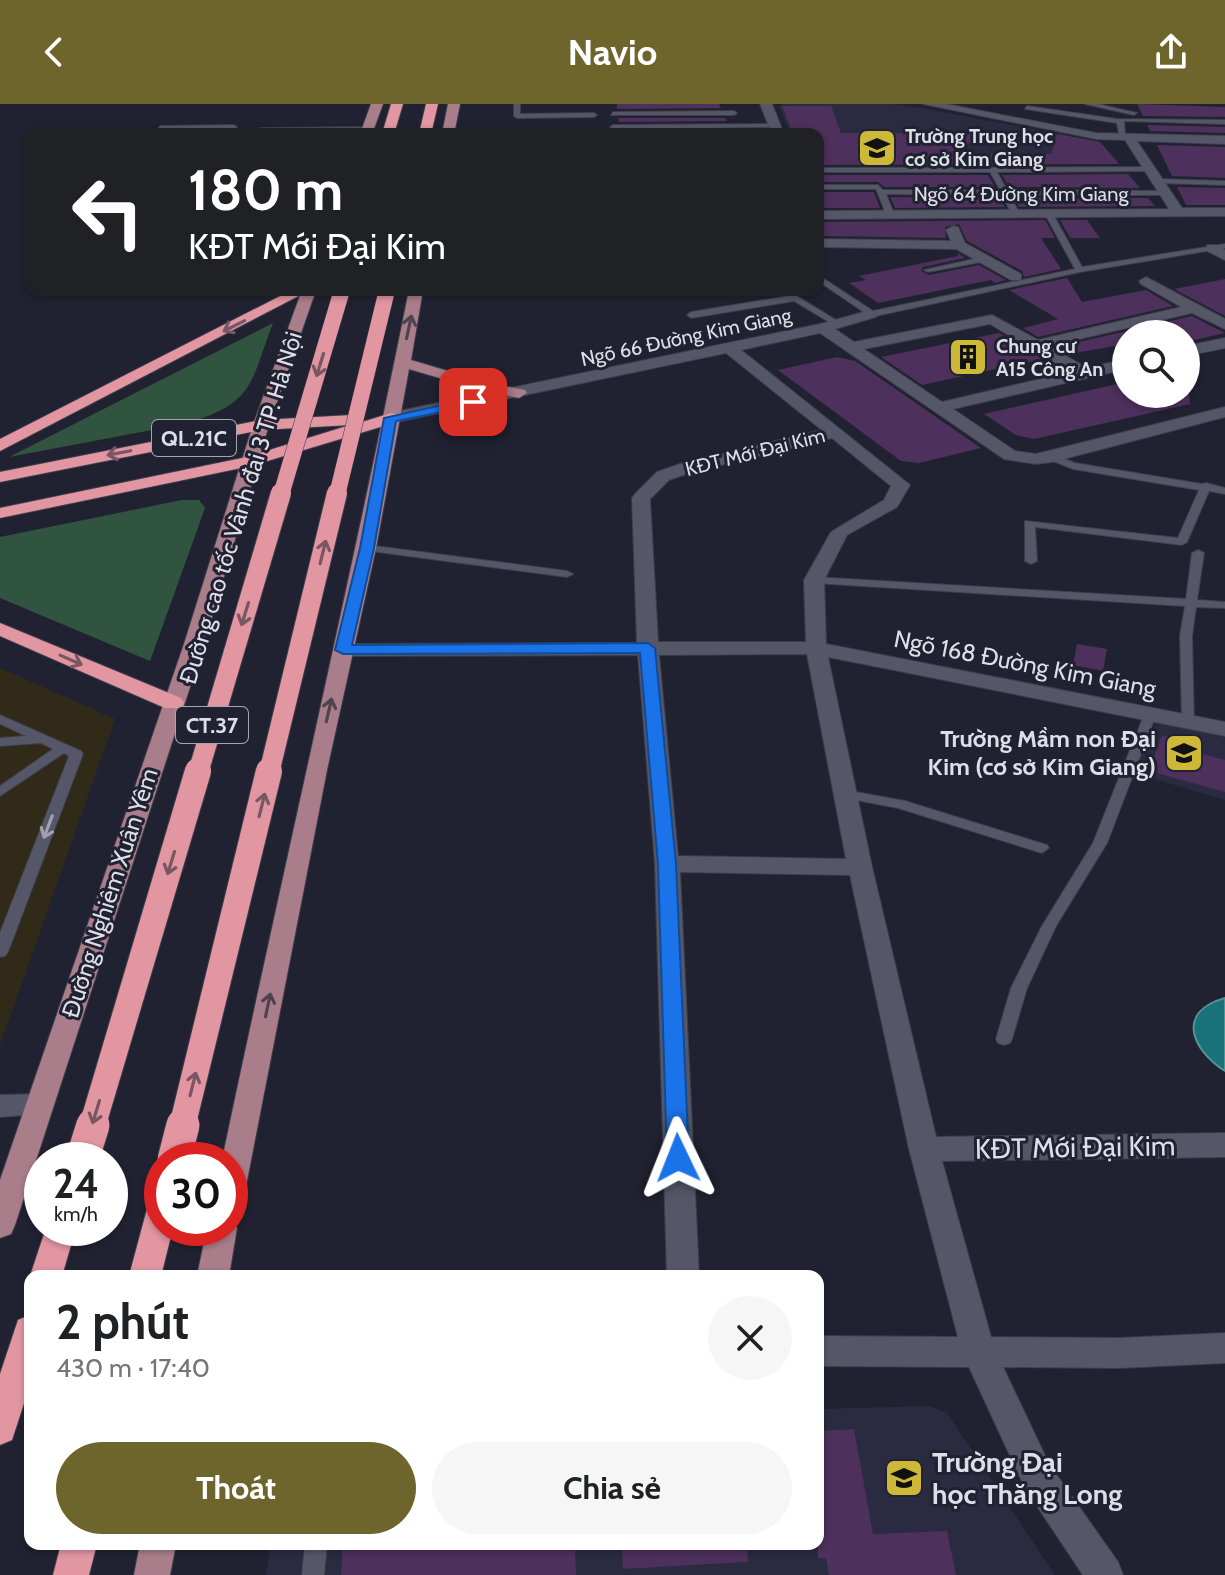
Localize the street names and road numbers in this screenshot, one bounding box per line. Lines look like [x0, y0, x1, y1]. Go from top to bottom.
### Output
street label: Ngõ 64 Đường Kim Giang [914, 182, 1129, 206]
street label: Ngõ 66 Đường Kim Giang [579, 303, 794, 371]
street label: Đường cao tốc Vành đai 3 TP. Hà Nội [173, 328, 308, 687]
road number: QL.21C [152, 420, 236, 456]
street label: KĐT Mới Đại Kim [683, 423, 827, 481]
street label: Ngõ 168 Đường Kim Giang [892, 624, 1160, 703]
road number: CT.37 [176, 707, 248, 743]
street label: Đường Nghiêm Xuân Yêm [55, 764, 164, 1021]
street label: KĐT Mới Đại Kim [974, 1128, 1176, 1166]

